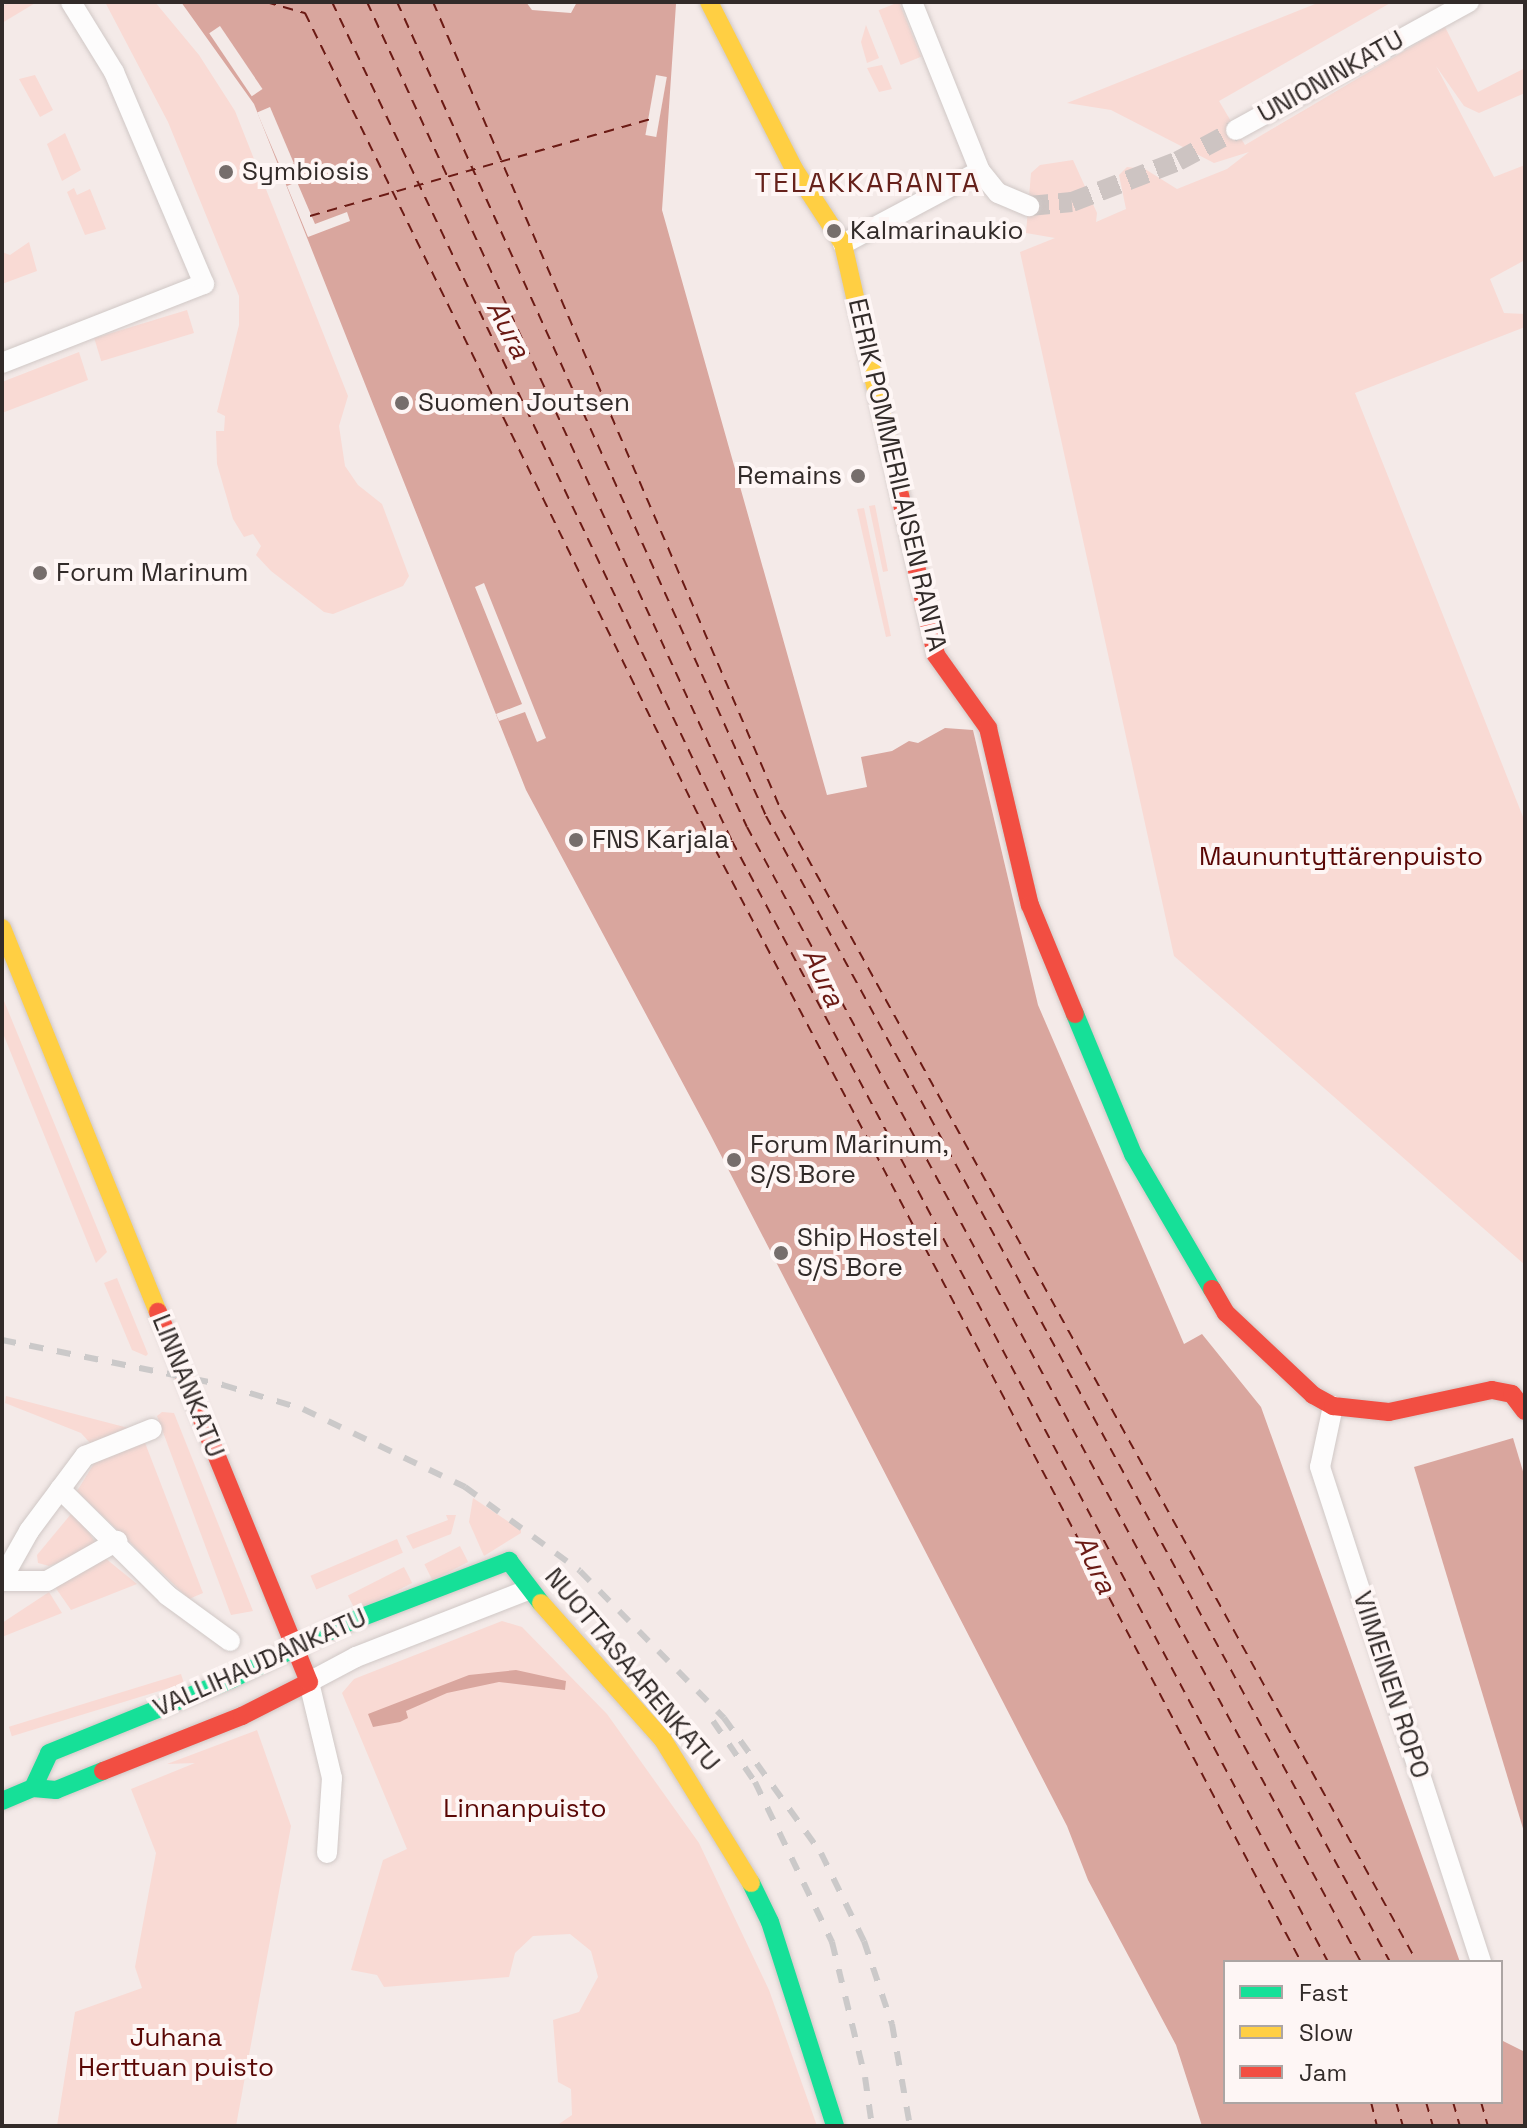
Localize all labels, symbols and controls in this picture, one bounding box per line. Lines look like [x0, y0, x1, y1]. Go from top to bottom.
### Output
street label: UNIONINKATU [1253, 24, 1409, 130]
place label: Symbiosis [242, 156, 369, 188]
marker: Symbiosis [217, 163, 235, 181]
district label: TELAKKARANTA [755, 165, 981, 199]
place label: Kalmarinaukio [850, 215, 1024, 247]
marker: Kalmarinaukio [825, 222, 843, 240]
water label: Aura [480, 294, 538, 364]
street label: EERIK POMMERILAISEN RANTA [841, 296, 953, 654]
place label: Suomen Joutsen [418, 387, 630, 419]
marker: Suomen Joutsen [393, 394, 411, 412]
place label: Remains [737, 460, 842, 492]
marker: Remains [849, 467, 867, 485]
place label: Forum Marinum [56, 557, 248, 589]
marker: Forum Marinum [31, 564, 49, 582]
place label: FNS Karjala [592, 824, 729, 856]
marker: FNS Karjala [567, 831, 585, 849]
park label: Maununtyttärenpuisto [1199, 841, 1483, 873]
water label: Aura [796, 942, 852, 1012]
place label: Forum Marinum, S/S Bore [750, 1129, 949, 1190]
marker: Forum Marinum, S/S Bore [725, 1151, 743, 1169]
place label: Ship Hostel S/S Bore [797, 1222, 938, 1284]
marker: Ship Hostel S/S Bore [772, 1244, 790, 1262]
street label: LINNANKATU [145, 1310, 231, 1462]
water label: Aura [1068, 1529, 1124, 1599]
street label: NUOTTASAARENKATU [538, 1562, 726, 1778]
street label: VIIMEINEN ROPO [1346, 1587, 1436, 1783]
street label: VALLIHAUDANKATU [149, 1602, 371, 1724]
park label: Linnanpuisto [443, 1793, 607, 1825]
legend [1223, 1960, 1503, 2104]
text: Fast [1299, 1977, 1349, 2008]
text: Slow [1299, 2017, 1353, 2048]
park label: Juhana Herttuan puisto [78, 2022, 274, 2084]
text: Jam [1299, 2057, 1347, 2088]

